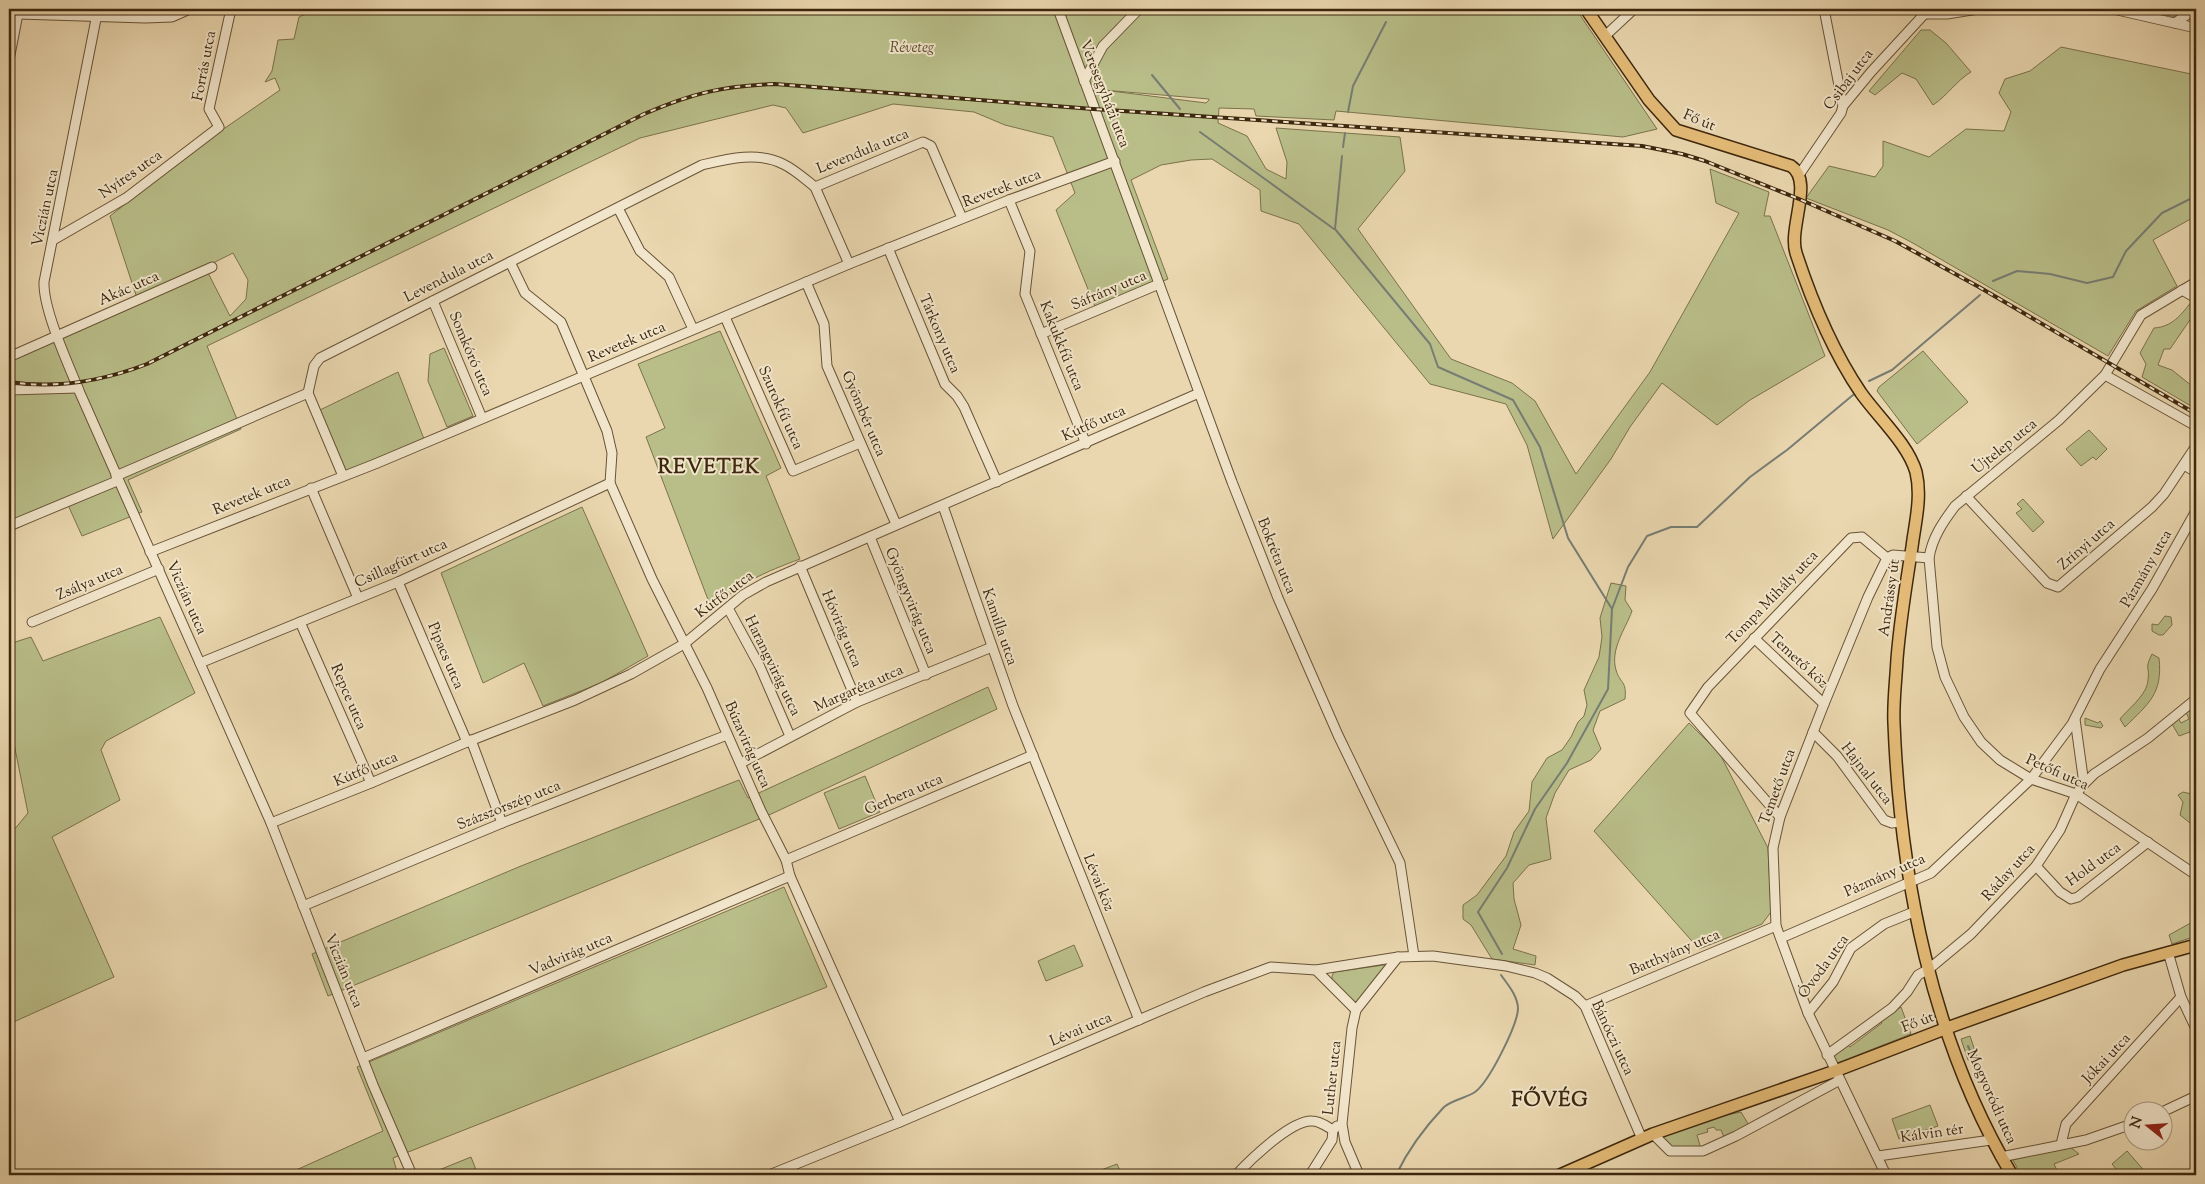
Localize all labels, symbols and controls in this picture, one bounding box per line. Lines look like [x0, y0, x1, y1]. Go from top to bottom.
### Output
street label: Forrás utca [188, 29, 222, 103]
street label: Veresegyházi utca [1074, 37, 1134, 151]
park label: Réveteg [890, 38, 935, 59]
street label: Csibaj utca [1819, 45, 1879, 115]
street label: Fő út [1680, 105, 1718, 137]
street label: Levendula utca [814, 124, 912, 180]
street label: Nyíres utca [95, 145, 167, 204]
street label: Revetek utca [960, 164, 1044, 214]
street label: Viczián utca [28, 167, 64, 249]
street label: Levendula utca [401, 245, 497, 309]
street label: Akác utca [95, 266, 163, 312]
street label: Sáfrány utca [1068, 266, 1150, 316]
street label: Tárkony utca [913, 291, 965, 377]
street label: Kakukkfű utca [1033, 298, 1089, 394]
street label: Somkóró utca [443, 308, 497, 400]
street label: Revetek utca [585, 317, 669, 369]
street label: Szurokfű utca [752, 363, 808, 453]
street label: Gyömbér utca [835, 368, 891, 460]
street label: Kútfő utca [1059, 401, 1129, 447]
street label: Újtelep utca [1967, 413, 2042, 480]
district label: REVETEK [658, 454, 760, 483]
street label: Revetek utca [210, 471, 294, 521]
street label: Zrínyi utca [2054, 514, 2120, 576]
street label: Bokréta utca [1251, 515, 1301, 597]
street label: Pázmány utca [2116, 526, 2178, 612]
street label: Csillagfürt utca [351, 534, 451, 594]
street label: Gyöngyvirág utca [879, 544, 941, 658]
street label: Tompa Mihály utca [1722, 546, 1824, 650]
street label: Viczián utca [160, 558, 212, 638]
street label: Andrássy út [1874, 558, 1906, 638]
street label: Zsálya utca [54, 560, 127, 606]
street label: Kútfő utca [692, 566, 758, 624]
street label: Kamilla utca [976, 586, 1022, 668]
street label: Hóvirág utca [815, 587, 867, 671]
street label: Harangvirág utca [739, 612, 805, 720]
street label: Pipacs utca [422, 619, 469, 693]
street label: Temető köz [1764, 628, 1832, 694]
street label: Margaréta utca [811, 660, 907, 718]
street label: Repce utca [325, 661, 371, 733]
street label: Búzavirág utca [719, 698, 775, 792]
street label: Hajnal utca [1835, 739, 1897, 809]
street label: Temető utca [1755, 746, 1801, 828]
street label: Kútfő utca [331, 747, 401, 793]
street label: Petőfi utca [2022, 750, 2092, 796]
street label: Gerbera utca [862, 769, 946, 821]
street label: Százszorszép utca [454, 776, 564, 836]
street label: Hold utca [2062, 838, 2126, 892]
street label: Ráday utca [1978, 840, 2041, 906]
street label: Pázmány utca [1841, 849, 1929, 903]
street label: Lévai köz [1077, 851, 1119, 915]
street label: Batthyány utca [1627, 925, 1723, 981]
street label: Vadvirág utca [526, 928, 616, 982]
street label: Óvoda utca [1792, 929, 1854, 1003]
street label: Viczián utca [319, 931, 367, 1011]
street label: Bánóczi utca [1585, 997, 1639, 1079]
street label: Fő út [1899, 1007, 1937, 1039]
street label: Lévai utca [1047, 1008, 1115, 1052]
street label: Jókai utca [2077, 1029, 2136, 1090]
street label: Luther utca [1319, 1040, 1347, 1116]
street label: Mogyoródi utca [1961, 1046, 2021, 1148]
district label: FŐVÉG [1511, 1086, 1589, 1116]
north arrow [2122, 1102, 2172, 1152]
text: N [2126, 1115, 2149, 1131]
street label: Kálvin tér [1899, 1119, 1965, 1149]

